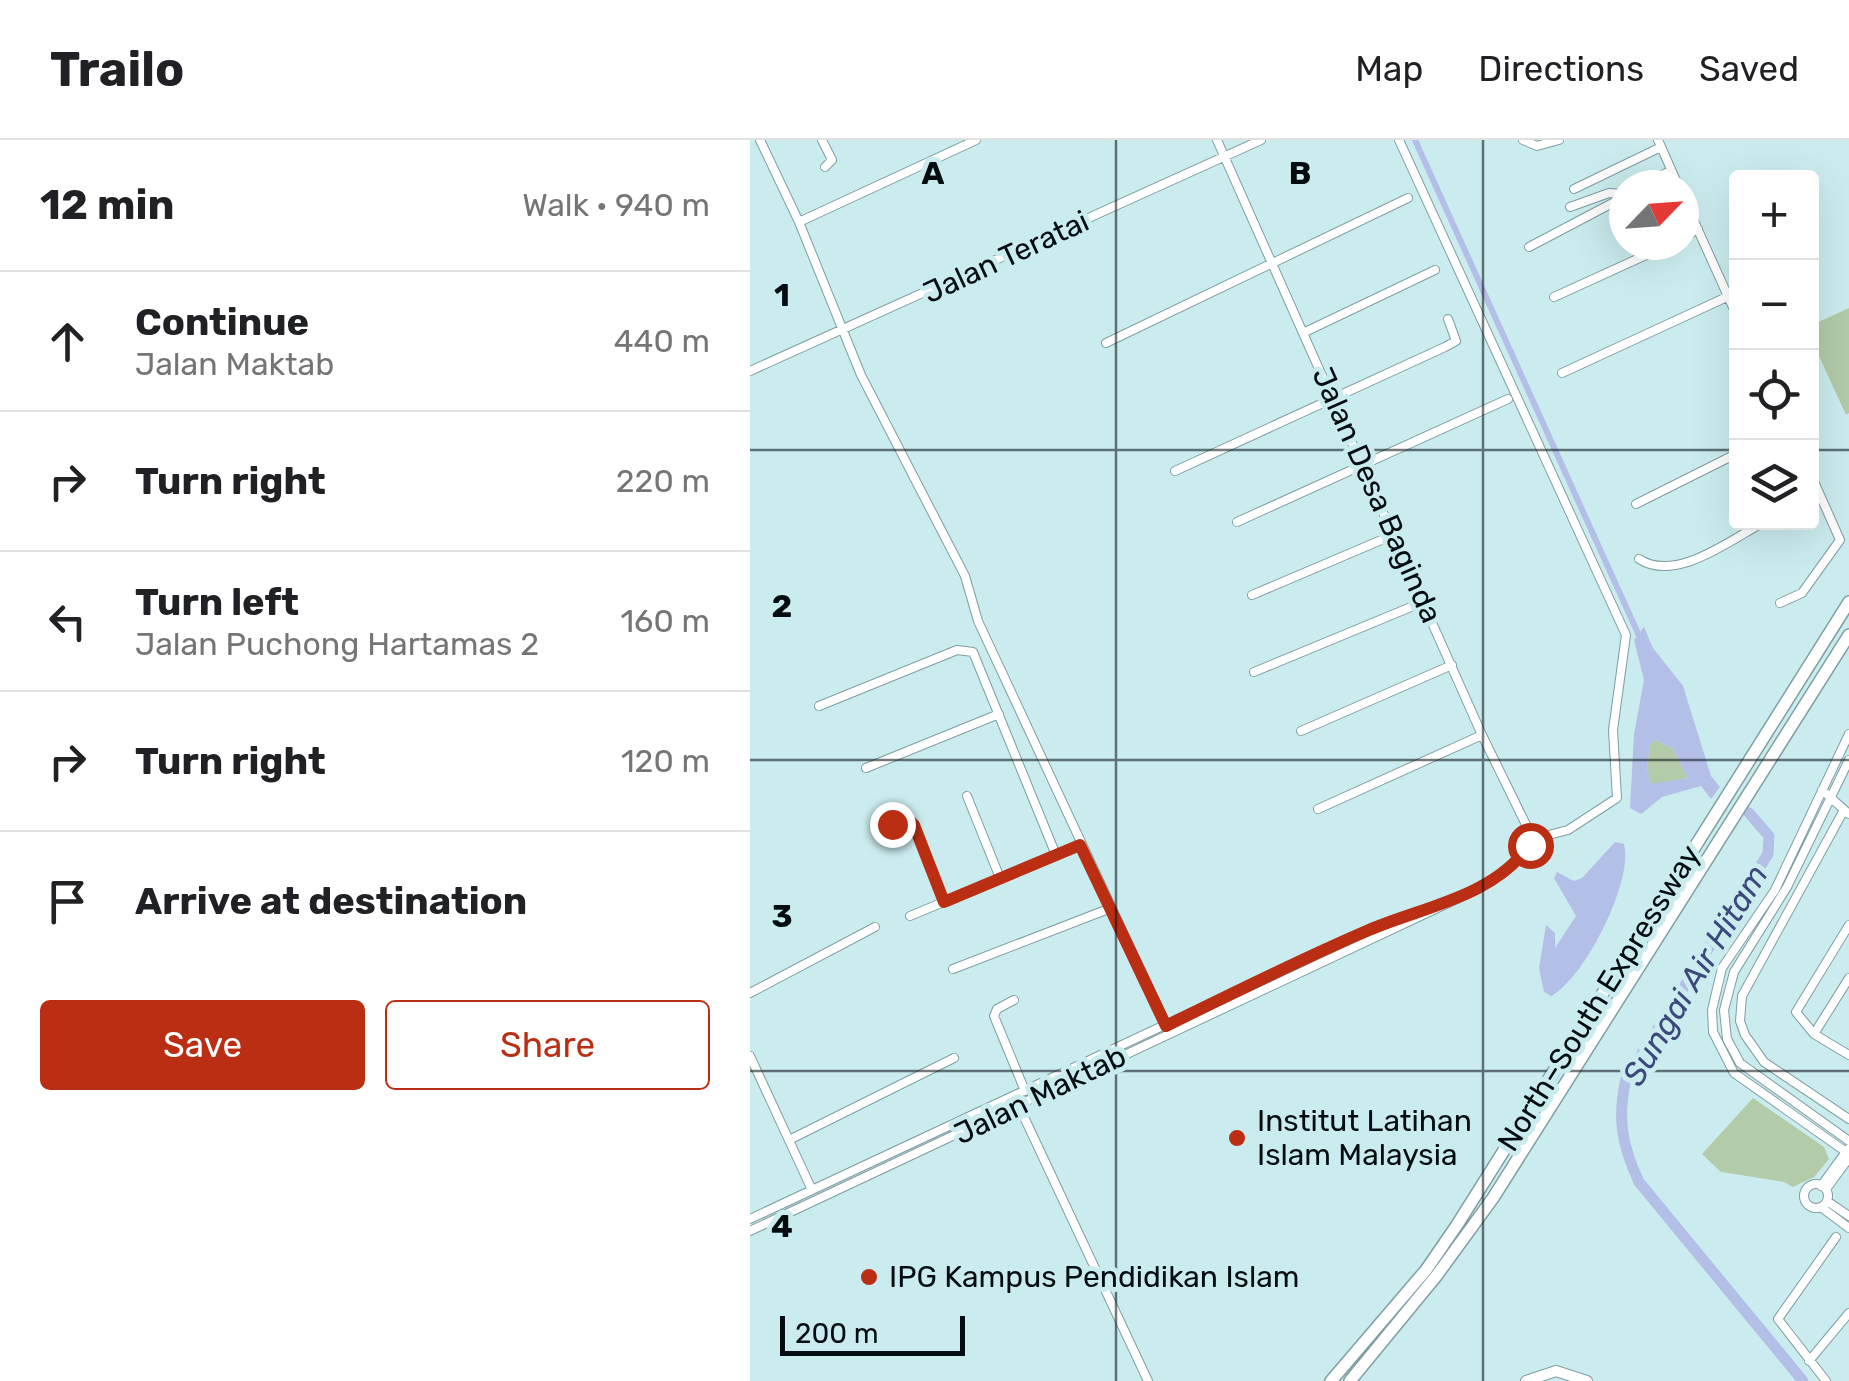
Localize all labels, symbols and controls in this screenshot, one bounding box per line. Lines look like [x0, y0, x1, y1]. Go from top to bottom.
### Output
text: Trailo [50, 41, 184, 98]
text: Map [1355, 48, 1423, 90]
text: Directions [1478, 48, 1644, 90]
text: Saved [1699, 48, 1799, 90]
text: A [922, 154, 945, 192]
text: B [1289, 154, 1311, 192]
north arrow [1609, 170, 1699, 260]
map controls [1729, 170, 1819, 530]
button: + [1729, 170, 1819, 260]
text: 12 min [40, 180, 175, 230]
text: Walk · 940 m [522, 186, 710, 224]
street label: Jalan Teratai [917, 203, 1095, 311]
button: − [1729, 260, 1819, 350]
text: 1 [774, 276, 790, 314]
text: Continue [135, 299, 309, 345]
icon: ahead [40, 314, 95, 369]
text: 440 m [614, 322, 710, 360]
text: Jalan Maktab [135, 345, 334, 383]
button: locate [1729, 350, 1819, 440]
street label: Jalan Desa Baginda [1304, 362, 1450, 628]
button: layers [1729, 440, 1819, 530]
icon: right [40, 454, 95, 509]
text: Turn right [135, 458, 326, 504]
text: 220 m [616, 462, 710, 500]
text: Turn left [135, 579, 299, 625]
text: 2 [772, 587, 792, 625]
icon: left [40, 594, 95, 649]
text: 160 m [620, 602, 710, 640]
text: Jalan Puchong Hartamas 2 [135, 625, 539, 663]
icon: right [40, 734, 95, 789]
text: Turn right [135, 738, 326, 784]
text: 120 m [621, 742, 710, 780]
route end [870, 802, 916, 848]
route start [1508, 823, 1554, 869]
street label: North–South Expressway [1490, 838, 1708, 1158]
water label: Sungai Air Hitam [1614, 858, 1776, 1092]
icon: arrive [40, 874, 95, 929]
text: Arrive at destination [135, 878, 527, 924]
text: 3 [771, 897, 793, 935]
button: Save [40, 1000, 365, 1090]
button: Share [385, 1000, 710, 1090]
street label: Jalan Maktab [948, 1038, 1132, 1152]
place label: Institut Latihan Islam Malaysia [1257, 1103, 1472, 1173]
marker: Institut Latihan Islam Malaysia [1226, 1127, 1248, 1149]
text: 4 [771, 1207, 793, 1245]
place label: IPG Kampus Pendidikan Islam [889, 1259, 1299, 1295]
marker: IPG Kampus Pendidikan Islam [858, 1266, 880, 1288]
scale bar [780, 1311, 965, 1356]
text: 200 m [795, 1317, 879, 1350]

